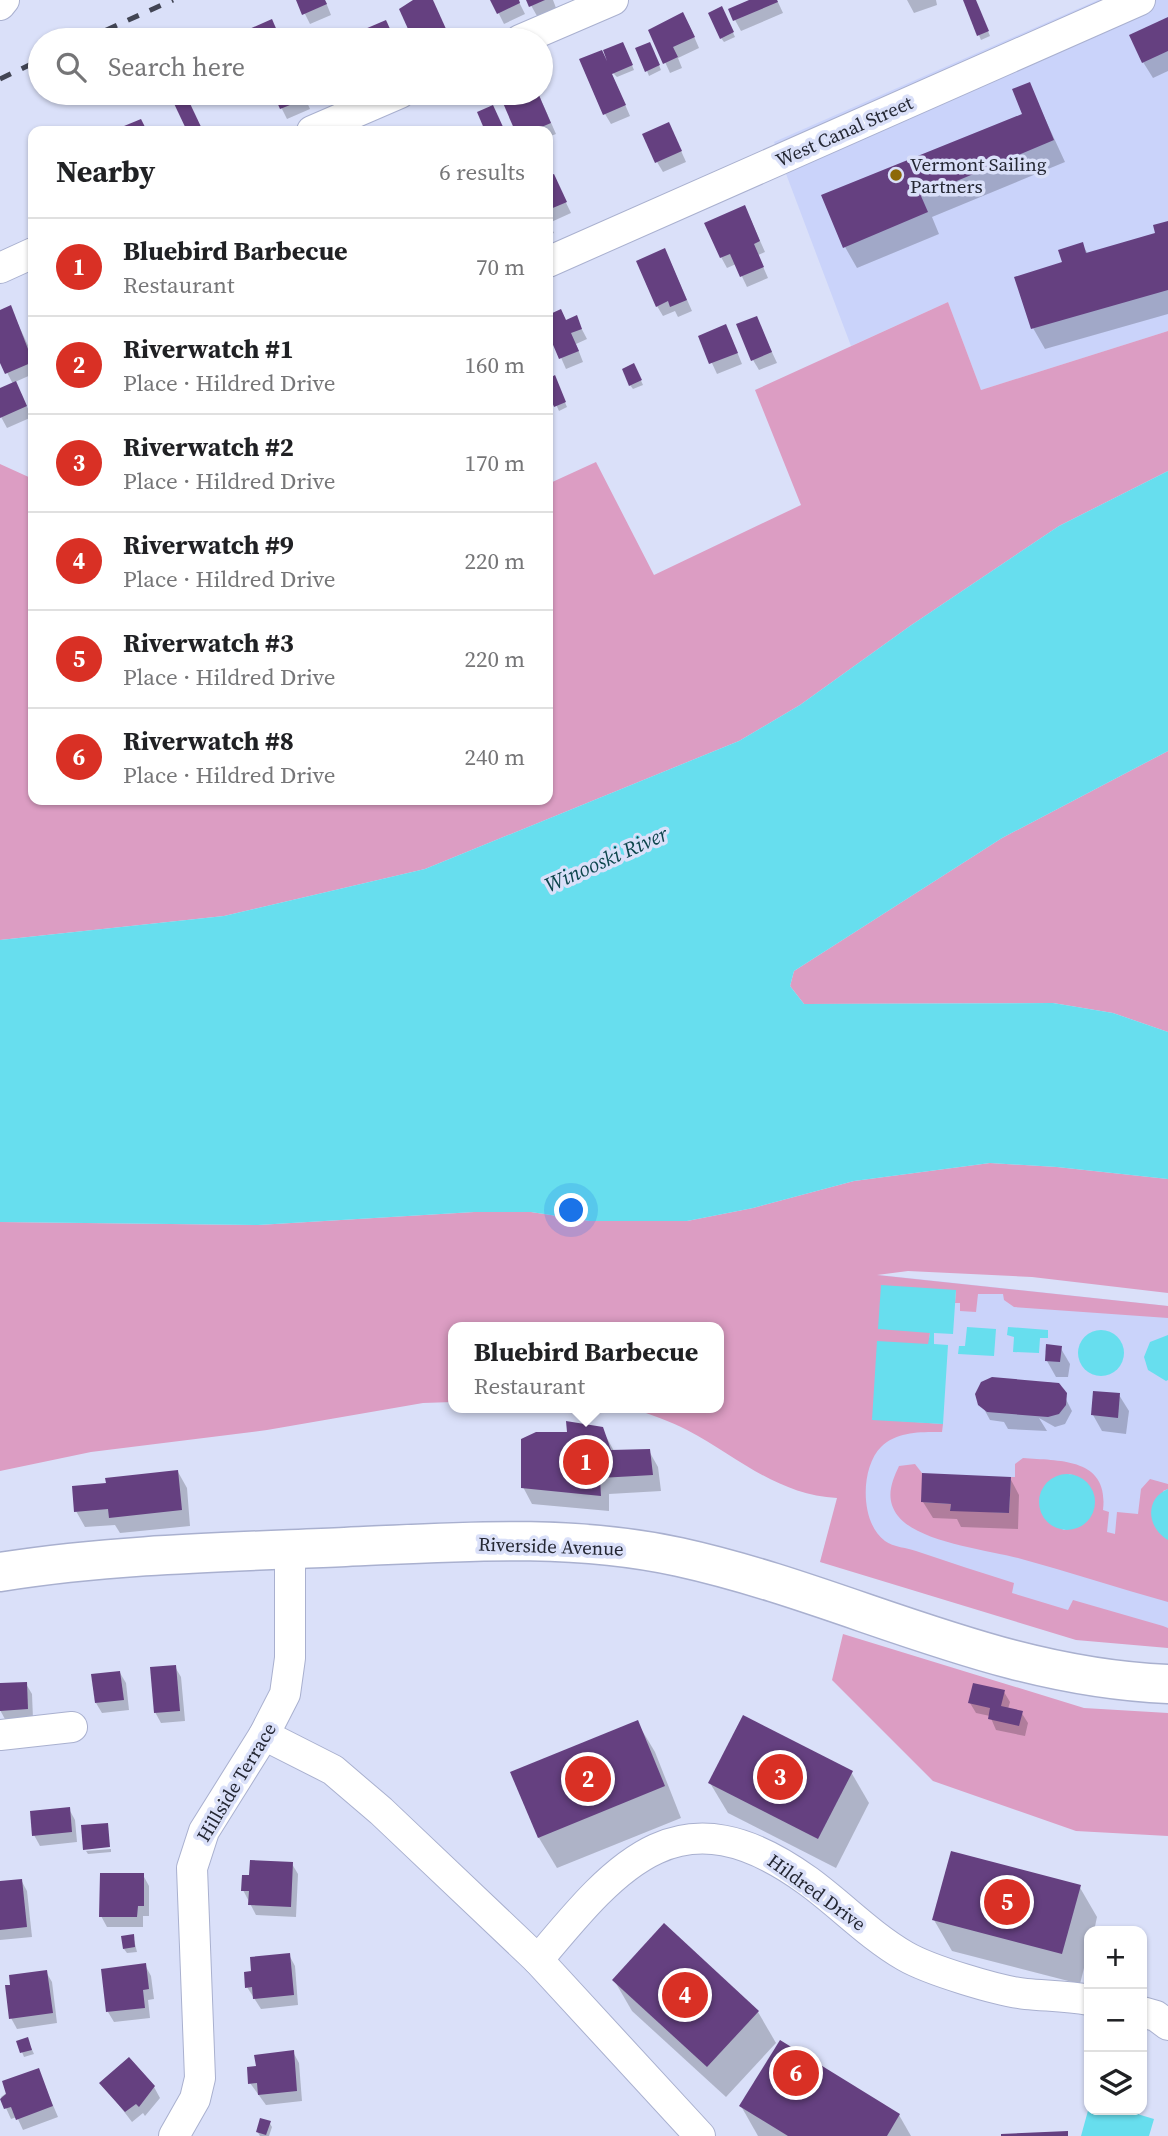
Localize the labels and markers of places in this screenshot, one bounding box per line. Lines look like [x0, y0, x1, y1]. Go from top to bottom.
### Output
place label: Vermont Sailing Partners [910, 151, 1047, 199]
marker: Vermont Sailing Partners [888, 167, 904, 183]
pin: 1 [563, 1436, 609, 1488]
pin: 3 [757, 1751, 803, 1803]
pin: 2 [565, 1753, 611, 1805]
pin: 5 [984, 1876, 1030, 1928]
pin: 4 [662, 1969, 708, 2021]
pin: 6 [773, 2047, 819, 2099]

